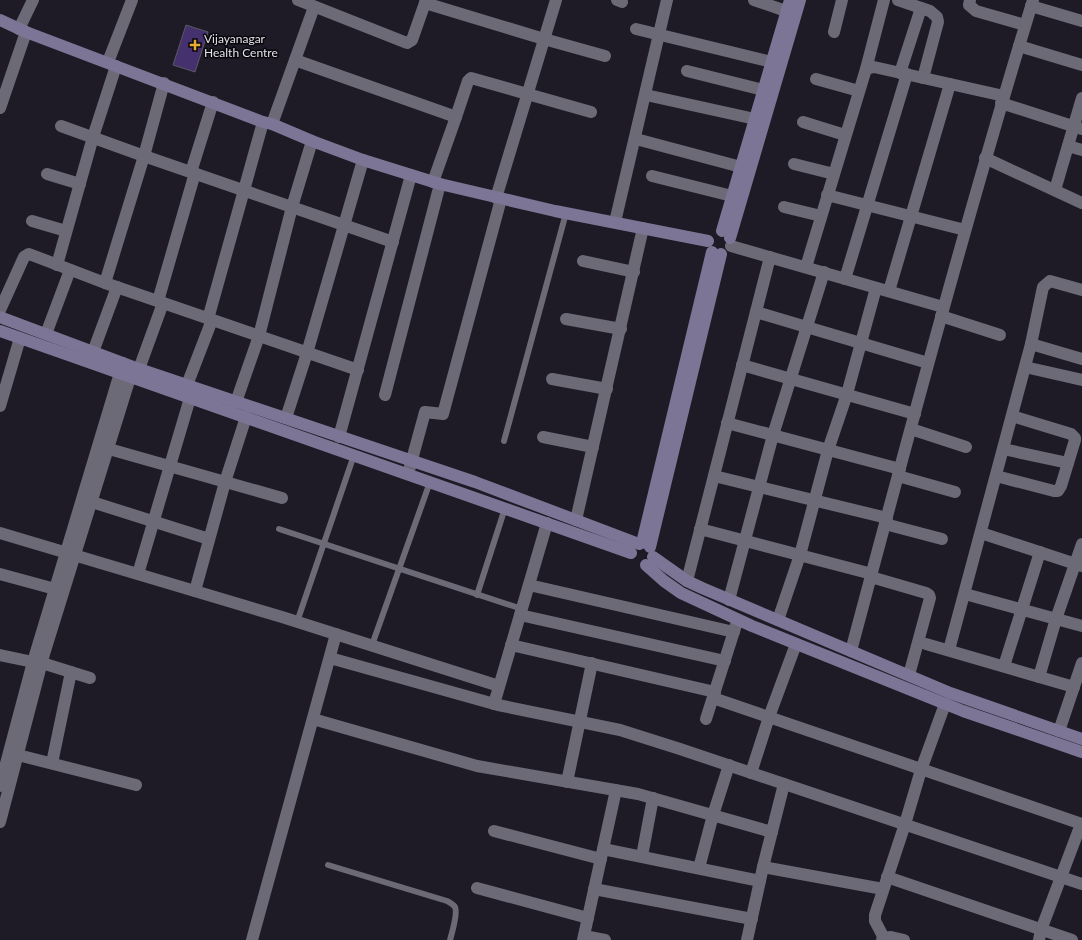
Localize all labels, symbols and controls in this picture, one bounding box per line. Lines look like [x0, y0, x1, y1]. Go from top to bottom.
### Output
place label: Vijayanagar Health Centre [204, 31, 278, 60]
marker: Vijayanagar Health Centre [189, 39, 201, 51]

